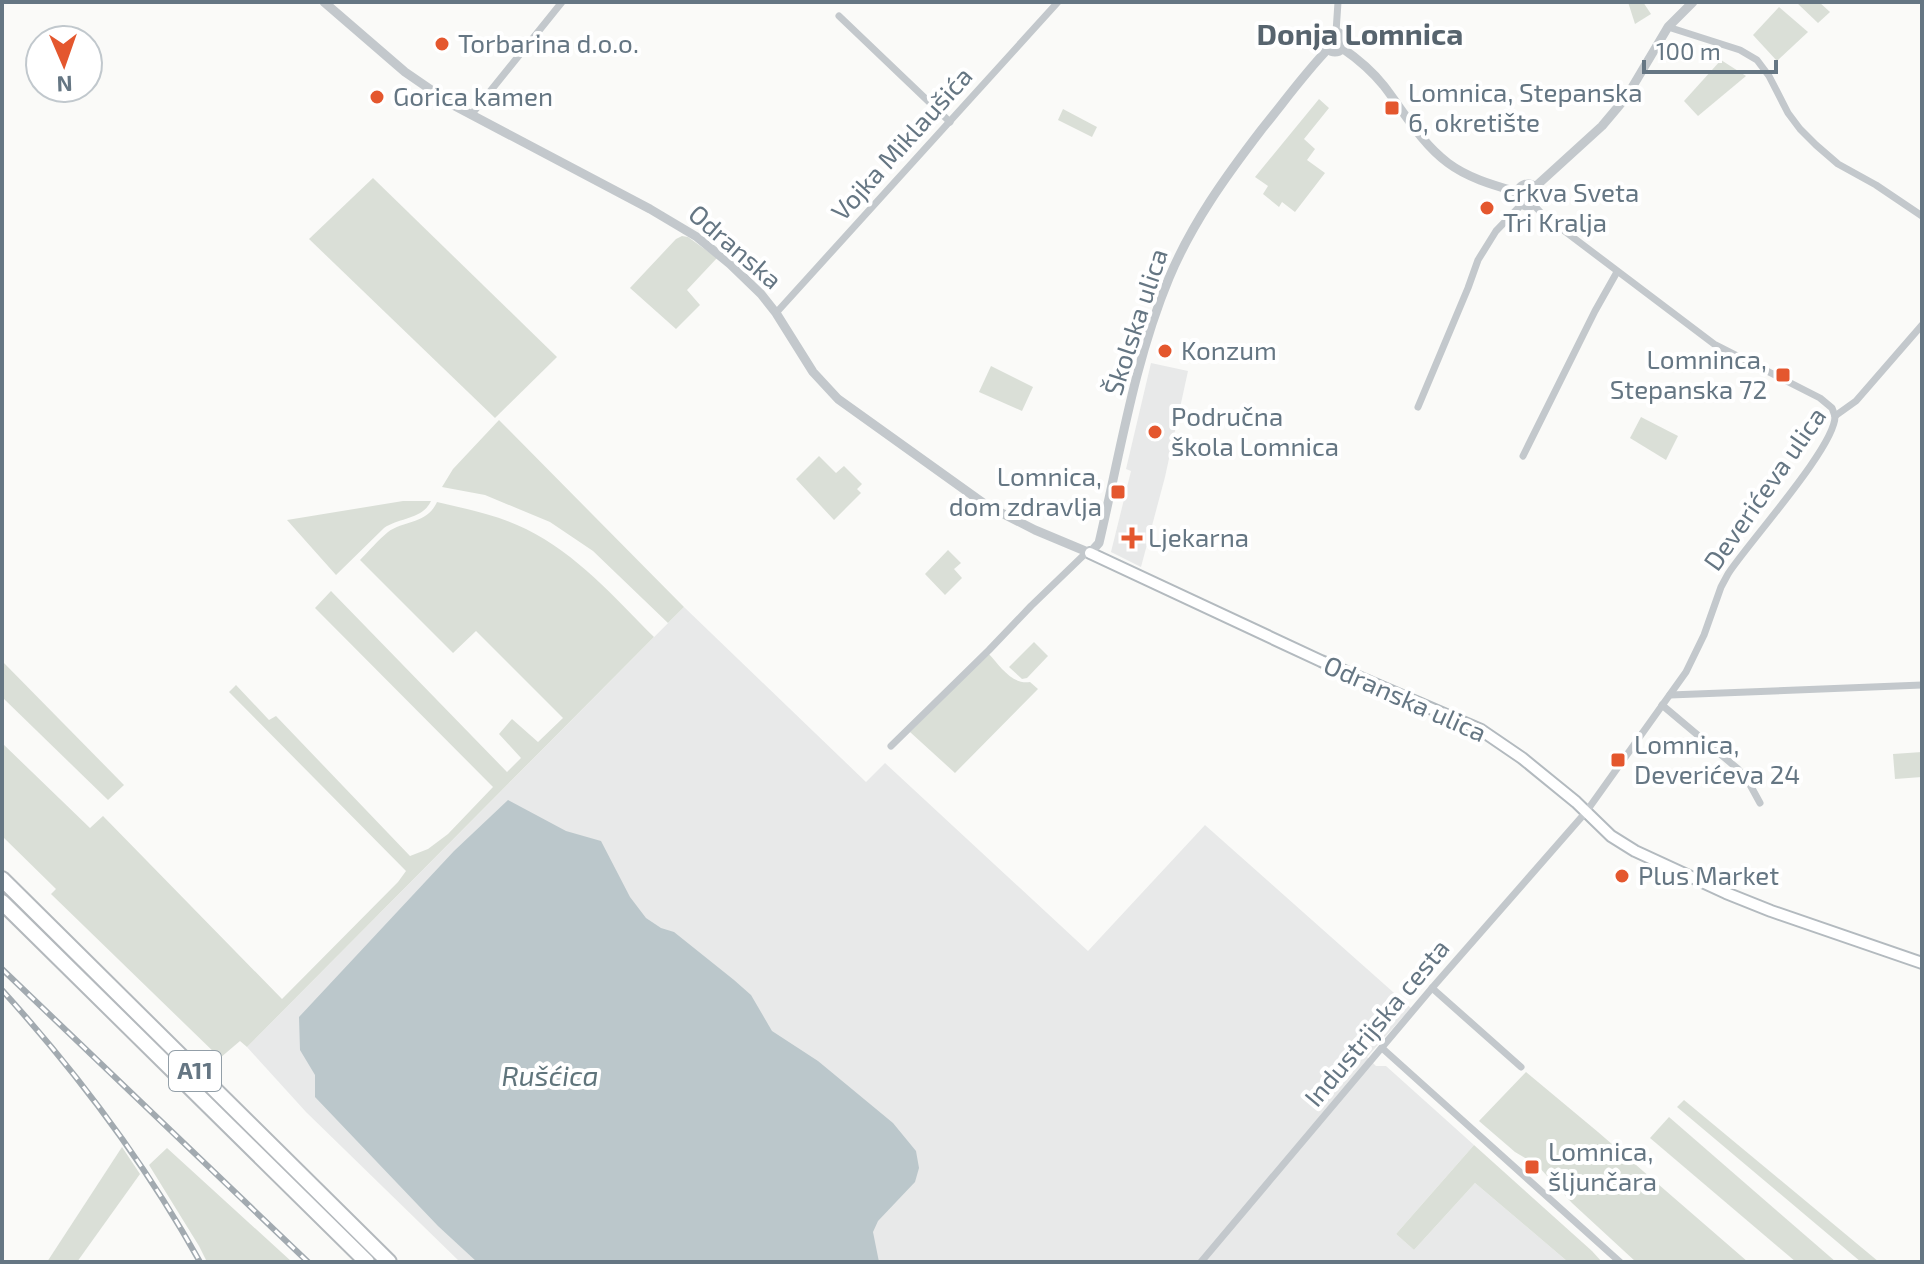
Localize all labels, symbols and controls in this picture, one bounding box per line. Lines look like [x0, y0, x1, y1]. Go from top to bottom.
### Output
district label: Donja Lomnica [1257, 15, 1463, 51]
north arrow [24, 24, 104, 104]
scale bar [1644, 24, 1776, 74]
place label: Torbarina d.o.o. [458, 27, 639, 58]
marker: Torbarina d.o.o. [433, 35, 451, 53]
text: 100 m [1656, 36, 1721, 65]
street label: Vojka Miklaušića [824, 60, 978, 226]
text: N [56, 72, 73, 98]
place label: Lomnica, Stepanska 6, okretište [1408, 76, 1643, 137]
place label: Gorica kamen [393, 80, 553, 111]
marker: Gorica kamen [368, 88, 386, 106]
marker: Lomnica, Stepanska 6, okretište [1383, 99, 1401, 117]
place label: crkva Sveta Tri Kralja [1503, 176, 1639, 237]
street label: Odranska [683, 197, 789, 295]
marker: crkva Sveta Tri Kralja [1478, 199, 1496, 217]
street label: Školska ulica [1096, 244, 1173, 399]
place label: Konzum [1181, 334, 1277, 365]
marker: Konzum [1156, 342, 1174, 360]
place label: Lomninca, Stepanska 72 [1610, 343, 1767, 404]
marker: Lomninca, Stepanska 72 [1774, 366, 1792, 384]
place label: Područna škola Lomnica [1171, 400, 1339, 461]
street label: Deverićeva ulica [1696, 401, 1831, 576]
marker: Područna škola Lomnica [1146, 423, 1164, 441]
place label: Lomnica, dom zdravlja [949, 460, 1102, 521]
marker: Lomnica, dom zdravlja [1109, 483, 1127, 501]
place label: Ljekarna [1148, 521, 1249, 552]
marker: Ljekarna [1123, 529, 1141, 547]
street label: Odranska ulica [1320, 648, 1492, 747]
place label: Lomnica, Deverićeva 24 [1634, 728, 1800, 789]
marker: Lomnica, Deverićeva 24 [1609, 751, 1627, 769]
place label: Plus Market [1638, 859, 1779, 890]
marker: Plus Market [1613, 867, 1631, 885]
street label: Industrijska cesta [1297, 932, 1455, 1112]
road number: A11 [169, 1051, 221, 1091]
water label: Rušćica [501, 1058, 599, 1092]
place label: Lomnica, šljunčara [1548, 1135, 1657, 1196]
marker: Lomnica, šljunčara [1523, 1158, 1541, 1176]

